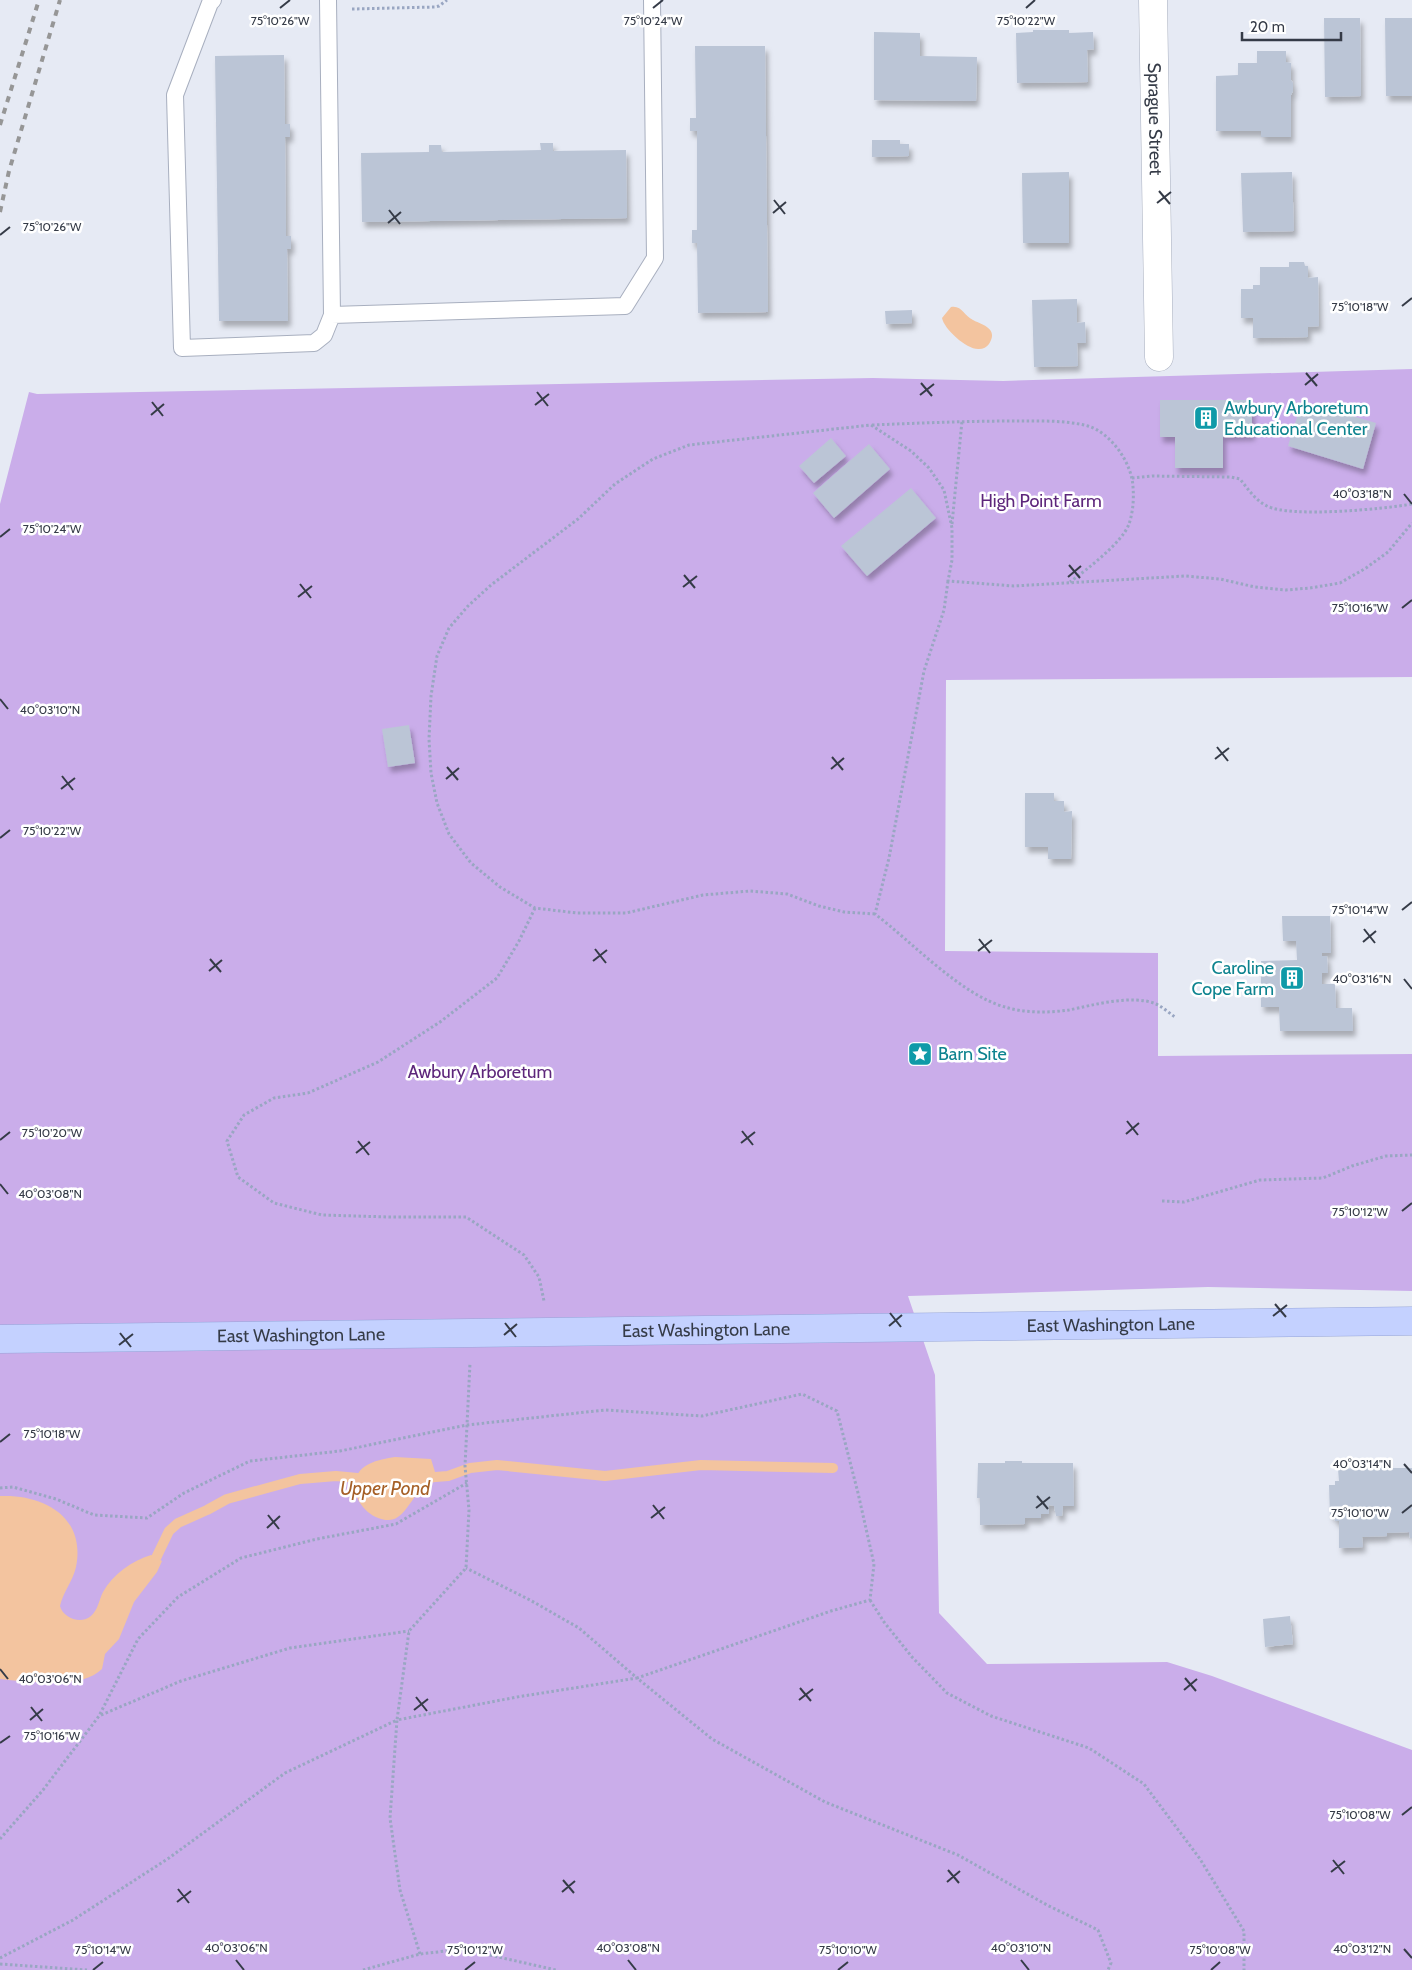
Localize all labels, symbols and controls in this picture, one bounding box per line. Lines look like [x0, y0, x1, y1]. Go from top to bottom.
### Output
scale bar [1242, 10, 1341, 42]
text: 75°10'26"W [251, 13, 310, 28]
text: 75°10'24"W [624, 13, 683, 28]
text: 75°10'22"W [997, 13, 1056, 28]
text: 20 m [1250, 18, 1285, 36]
street label: Sprague Street [1143, 62, 1167, 175]
text: 75°10'26"W [23, 219, 82, 234]
text: 75°10'18"W [1332, 299, 1389, 314]
place label: Awbury Arboretum Educational Center [1224, 397, 1369, 440]
building icon: Awbury Arboretum Educational Center [1193, 405, 1219, 431]
text: 40°03'18"N [1332, 486, 1392, 501]
park label: High Point Farm [980, 490, 1102, 512]
text: 75°10'24"W [23, 521, 82, 536]
text: 75°10'16"W [1332, 600, 1389, 615]
text: 40°03'10"N [20, 702, 80, 717]
text: 75°10'22"W [23, 823, 82, 838]
text: 75°10'14"W [1332, 902, 1389, 917]
place label: Caroline Cope Farm [1191, 957, 1274, 1000]
building icon: Caroline Cope Farm [1279, 965, 1305, 991]
text: 40°03'16"N [1333, 971, 1391, 986]
place icon: Barn Site [907, 1041, 933, 1067]
place label: Barn Site [938, 1043, 1007, 1065]
park label: Awbury Arboretum [408, 1061, 552, 1083]
text: 75°10'20"W [22, 1125, 83, 1140]
text: 40°03'08"N [18, 1186, 82, 1201]
text: 75°10'12"W [1332, 1204, 1389, 1219]
street label: East Washington Lane [1027, 1313, 1195, 1337]
street label: East Washington Lane [622, 1318, 790, 1342]
street label: East Washington Lane [217, 1323, 385, 1347]
text: 75°10'18"W [24, 1426, 81, 1441]
text: 40°03'14"N [1333, 1456, 1391, 1471]
water label: Upper Pond [340, 1477, 431, 1500]
text: 75°10'10"W [1331, 1505, 1390, 1520]
text: 40°03'06"N [18, 1671, 82, 1686]
text: 75°10'16"W [24, 1728, 81, 1743]
text: 75°10'08"W [1329, 1807, 1391, 1822]
text: 40°03'06"N [204, 1940, 268, 1955]
text: 40°03'08"N [596, 1940, 660, 1955]
text: 40°03'10"N [991, 1940, 1051, 1955]
text: 40°03'12"N [1333, 1941, 1391, 1956]
text: 75°10'14"W [75, 1942, 132, 1957]
text: 75°10'12"W [447, 1942, 504, 1957]
text: 75°10'10"W [819, 1942, 878, 1957]
text: 75°10'08"W [1189, 1942, 1251, 1957]

